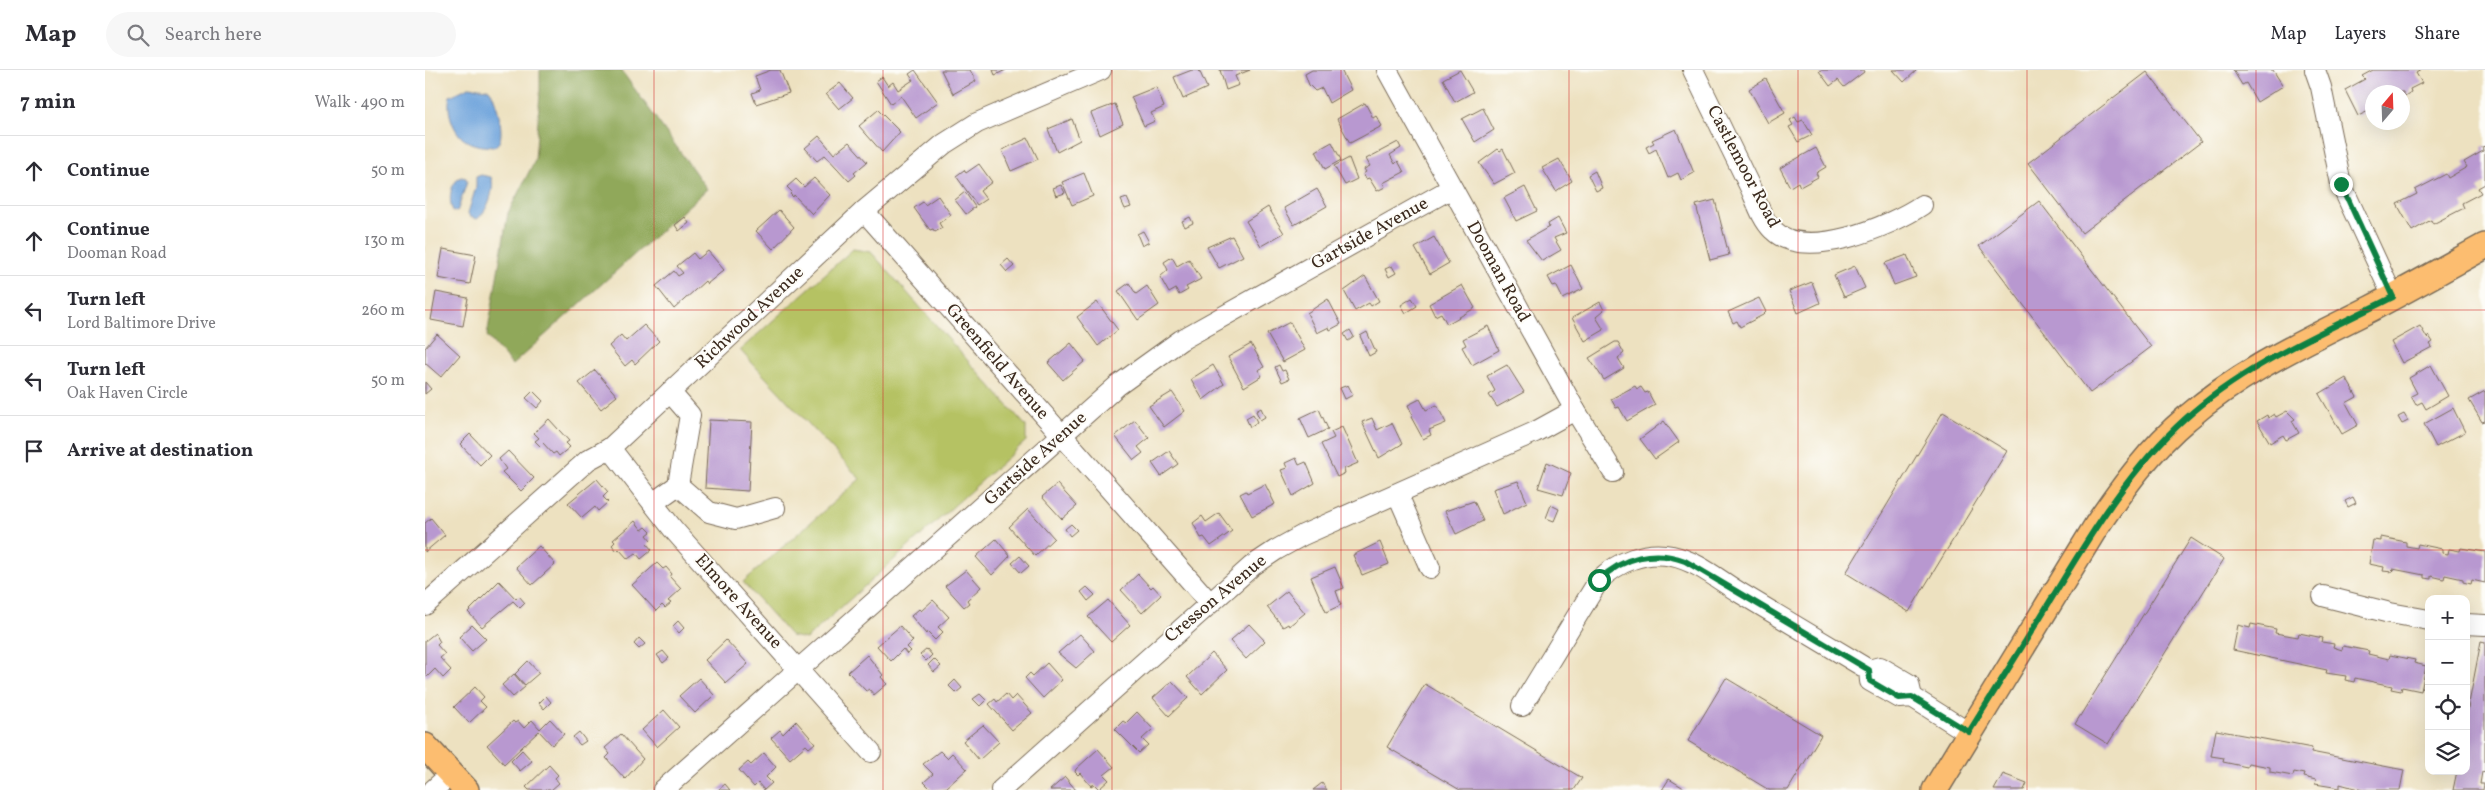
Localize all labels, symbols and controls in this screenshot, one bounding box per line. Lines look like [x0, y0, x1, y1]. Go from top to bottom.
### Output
search box [106, 12, 456, 57]
text: Map [25, 18, 76, 52]
icon: search [124, 21, 152, 49]
text: Search here [164, 22, 262, 48]
text: Map [2270, 22, 2306, 47]
text: Layers [2334, 22, 2386, 47]
text: Share [2414, 22, 2460, 47]
north arrow [2365, 85, 2410, 130]
text: 7 min [20, 88, 76, 117]
text: Walk · 490 m [314, 92, 405, 114]
street label: Castlemoor Road [1700, 101, 1786, 233]
icon: ahead [20, 157, 48, 185]
text: Continue [67, 158, 150, 184]
text: 50 m [371, 160, 405, 182]
route end [2330, 173, 2353, 196]
street label: Gartside Avenue [1307, 191, 1433, 277]
text: Continue [67, 217, 150, 243]
street label: Dooman Road [1460, 217, 1536, 327]
icon: ahead [20, 227, 48, 255]
text: 130 m [364, 230, 405, 252]
text: Dooman Road [67, 243, 167, 265]
street label: Richwood Avenue [690, 261, 810, 375]
text: Turn left [67, 287, 146, 313]
icon: left [20, 297, 48, 325]
street label: Greenfield Avenue [940, 299, 1054, 425]
text: 260 m [361, 300, 405, 322]
text: Lord Baltimore Drive [67, 313, 216, 335]
text: Turn left [67, 357, 146, 383]
icon: left [20, 367, 48, 395]
text: 50 m [371, 370, 405, 392]
text: Oak Haven Circle [67, 383, 188, 405]
street label: Gartside Avenue [979, 406, 1093, 512]
icon: arrive [20, 437, 48, 465]
text: Arrive at destination [67, 438, 253, 464]
street label: Elmore Avenue [688, 549, 788, 655]
street label: Cresson Avenue [1160, 549, 1272, 649]
route start [1588, 569, 1611, 592]
map controls [2425, 595, 2470, 775]
button: + [2425, 595, 2470, 640]
button: − [2425, 640, 2470, 685]
button: locate [2425, 685, 2470, 730]
button: layers [2425, 730, 2470, 775]

